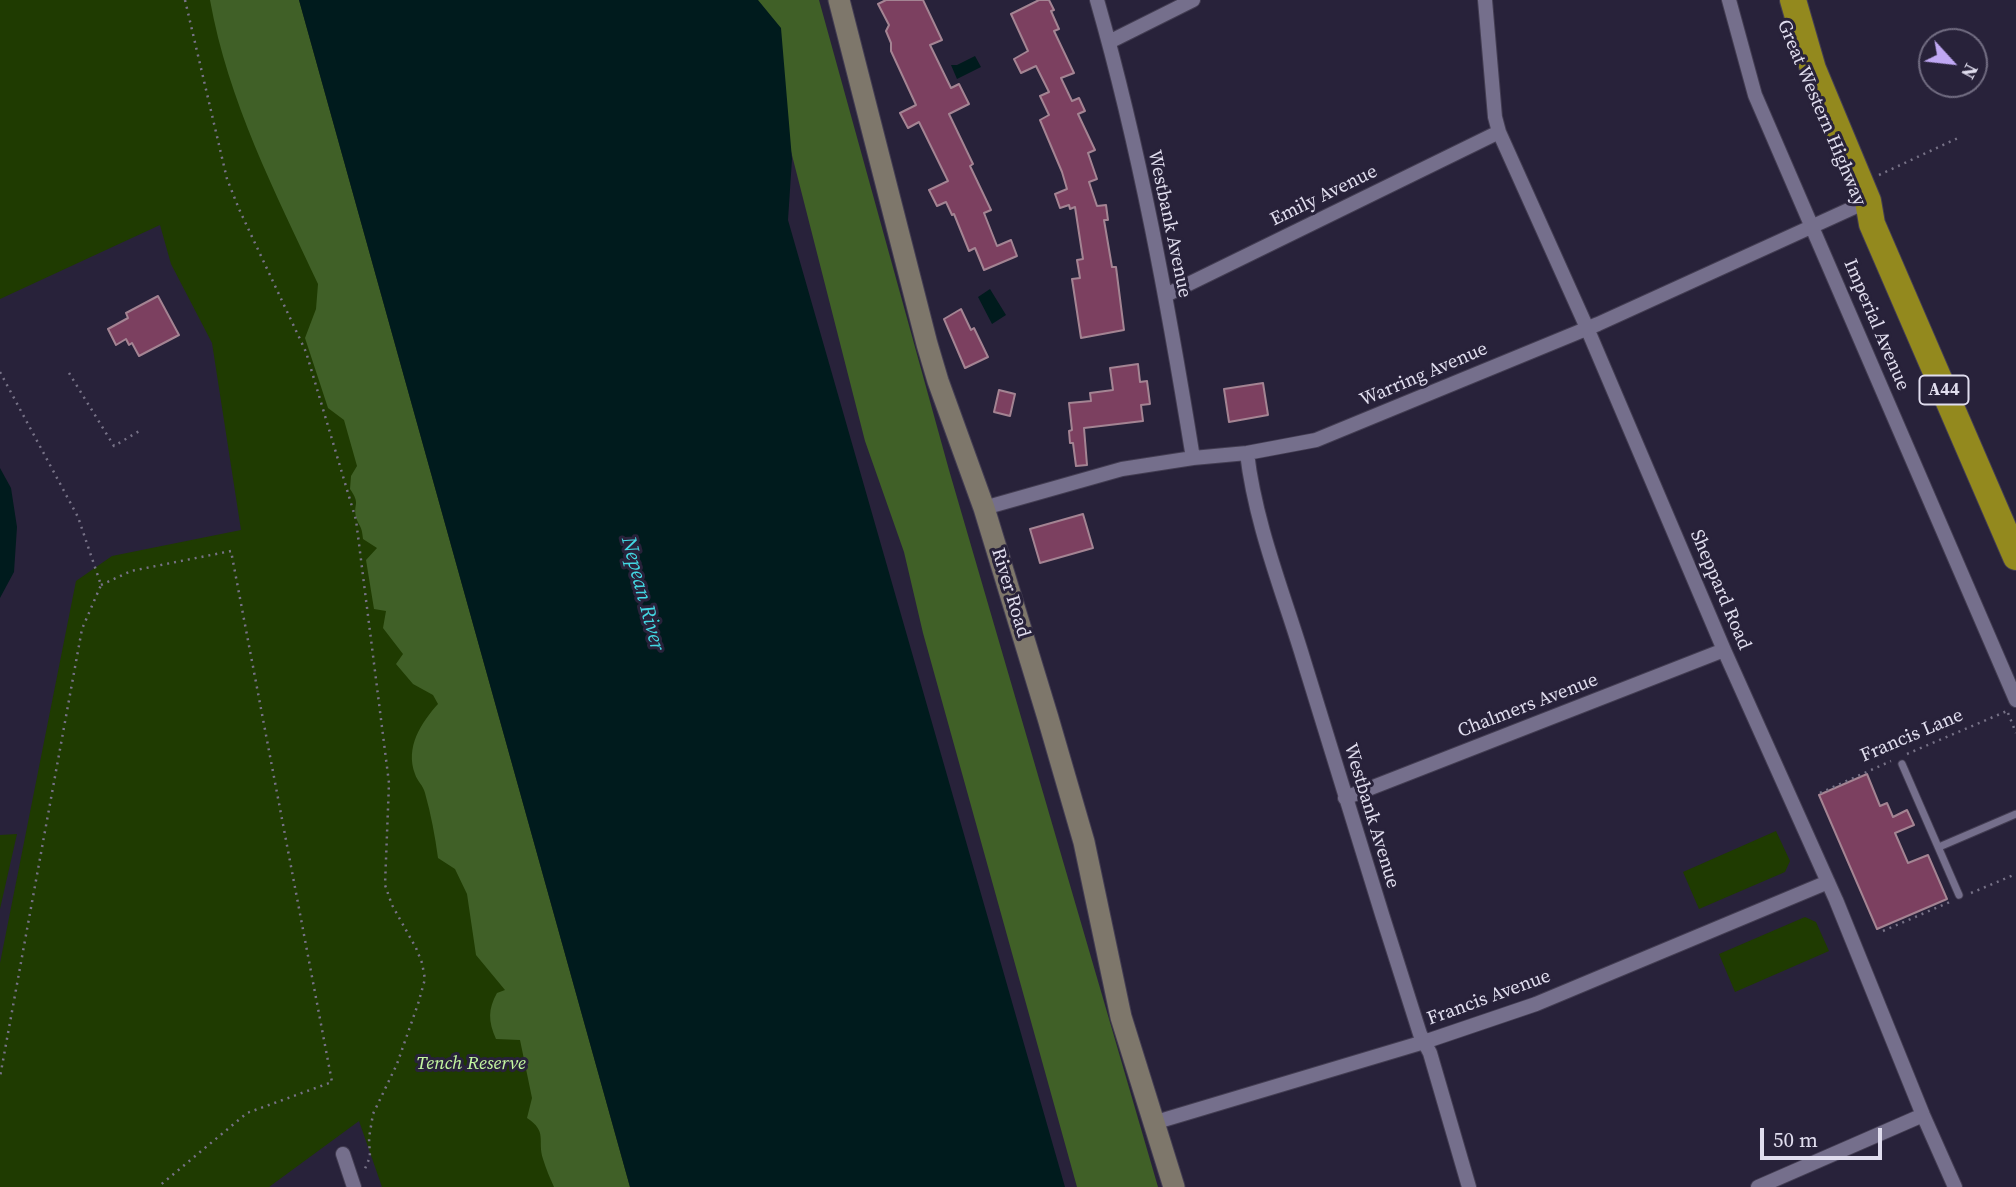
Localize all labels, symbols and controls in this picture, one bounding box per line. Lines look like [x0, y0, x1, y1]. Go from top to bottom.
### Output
street label: Great Western Highway [1771, 17, 1871, 209]
north arrow [1918, 28, 1988, 98]
text: N [1955, 60, 1985, 84]
street label: Westbank Avenue [1142, 148, 1196, 300]
street label: Emily Avenue [1267, 160, 1381, 232]
street label: Imperial Avenue [1838, 256, 1914, 394]
street label: Warring Avenue [1357, 338, 1491, 412]
road number: A44 [1920, 376, 1968, 404]
street label: Sheppard Road [1684, 527, 1756, 653]
water label: Nepean River [615, 534, 669, 654]
street label: River Road [986, 546, 1034, 640]
street label: Chalmers Avenue [1455, 669, 1601, 743]
street label: Francis Lane [1857, 704, 1967, 768]
street label: Westbank Avenue [1338, 741, 1404, 891]
street label: Francis Avenue [1424, 965, 1554, 1031]
park label: Tench Reserve [416, 1053, 526, 1075]
scale bar [1764, 1114, 1886, 1158]
text: 50 m [1773, 1125, 1818, 1154]

